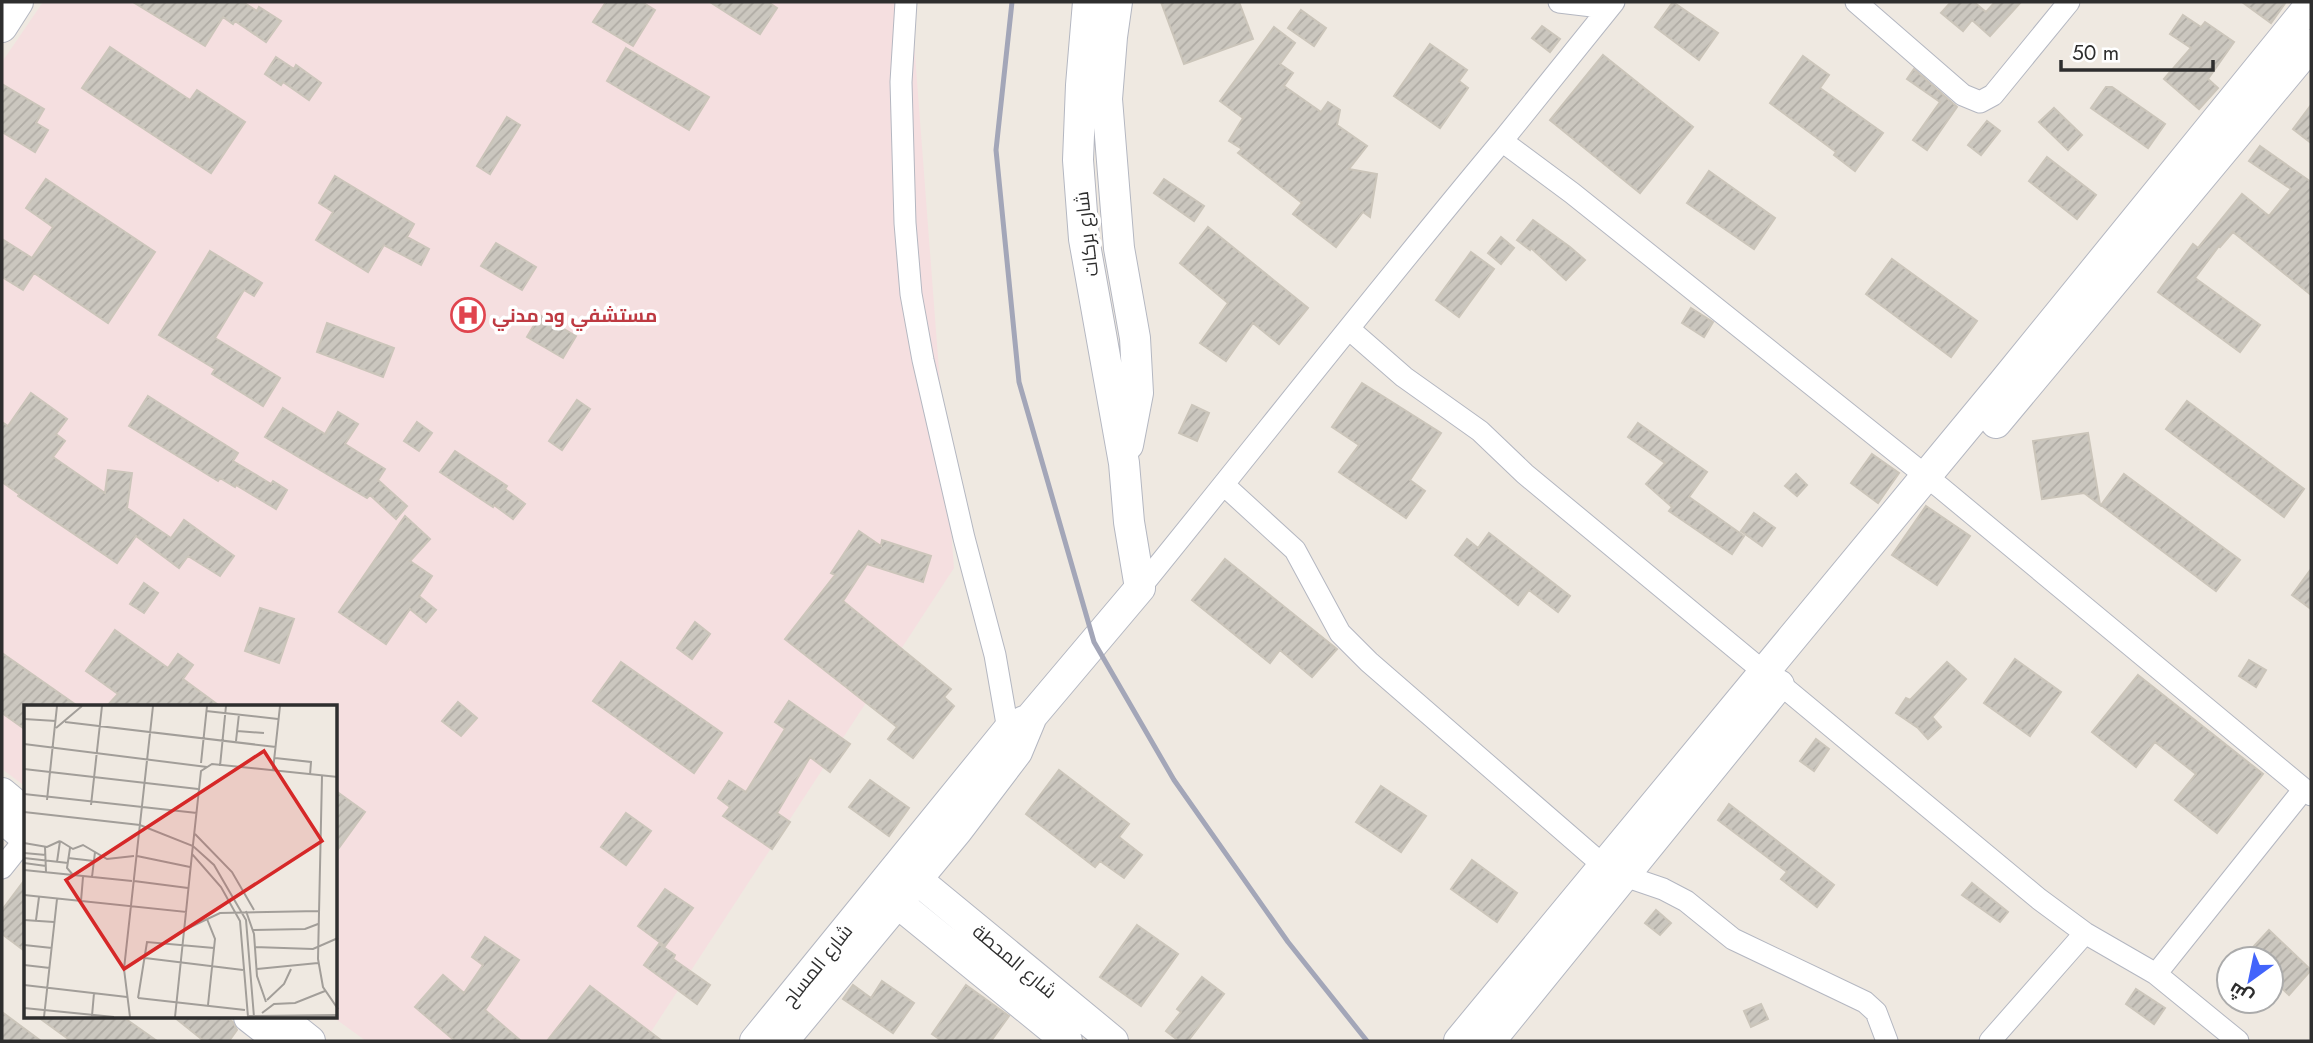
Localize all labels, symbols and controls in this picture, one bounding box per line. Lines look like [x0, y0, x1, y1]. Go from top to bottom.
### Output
scale bar [2061, 28, 2213, 72]
text: 50 m [2072, 38, 2119, 68]
street label: شارع بركات [1068, 190, 1105, 278]
hospital icon: مستشفي ود مدني [449, 296, 487, 334]
place label: مستشفي ود مدني [492, 302, 657, 331]
inset map [24, 705, 338, 1018]
street label: شارع المساح [776, 918, 859, 1012]
street label: شارع المحطة [967, 918, 1063, 1005]
north arrow [2215, 945, 2285, 1015]
text: ش [2223, 976, 2259, 1012]

